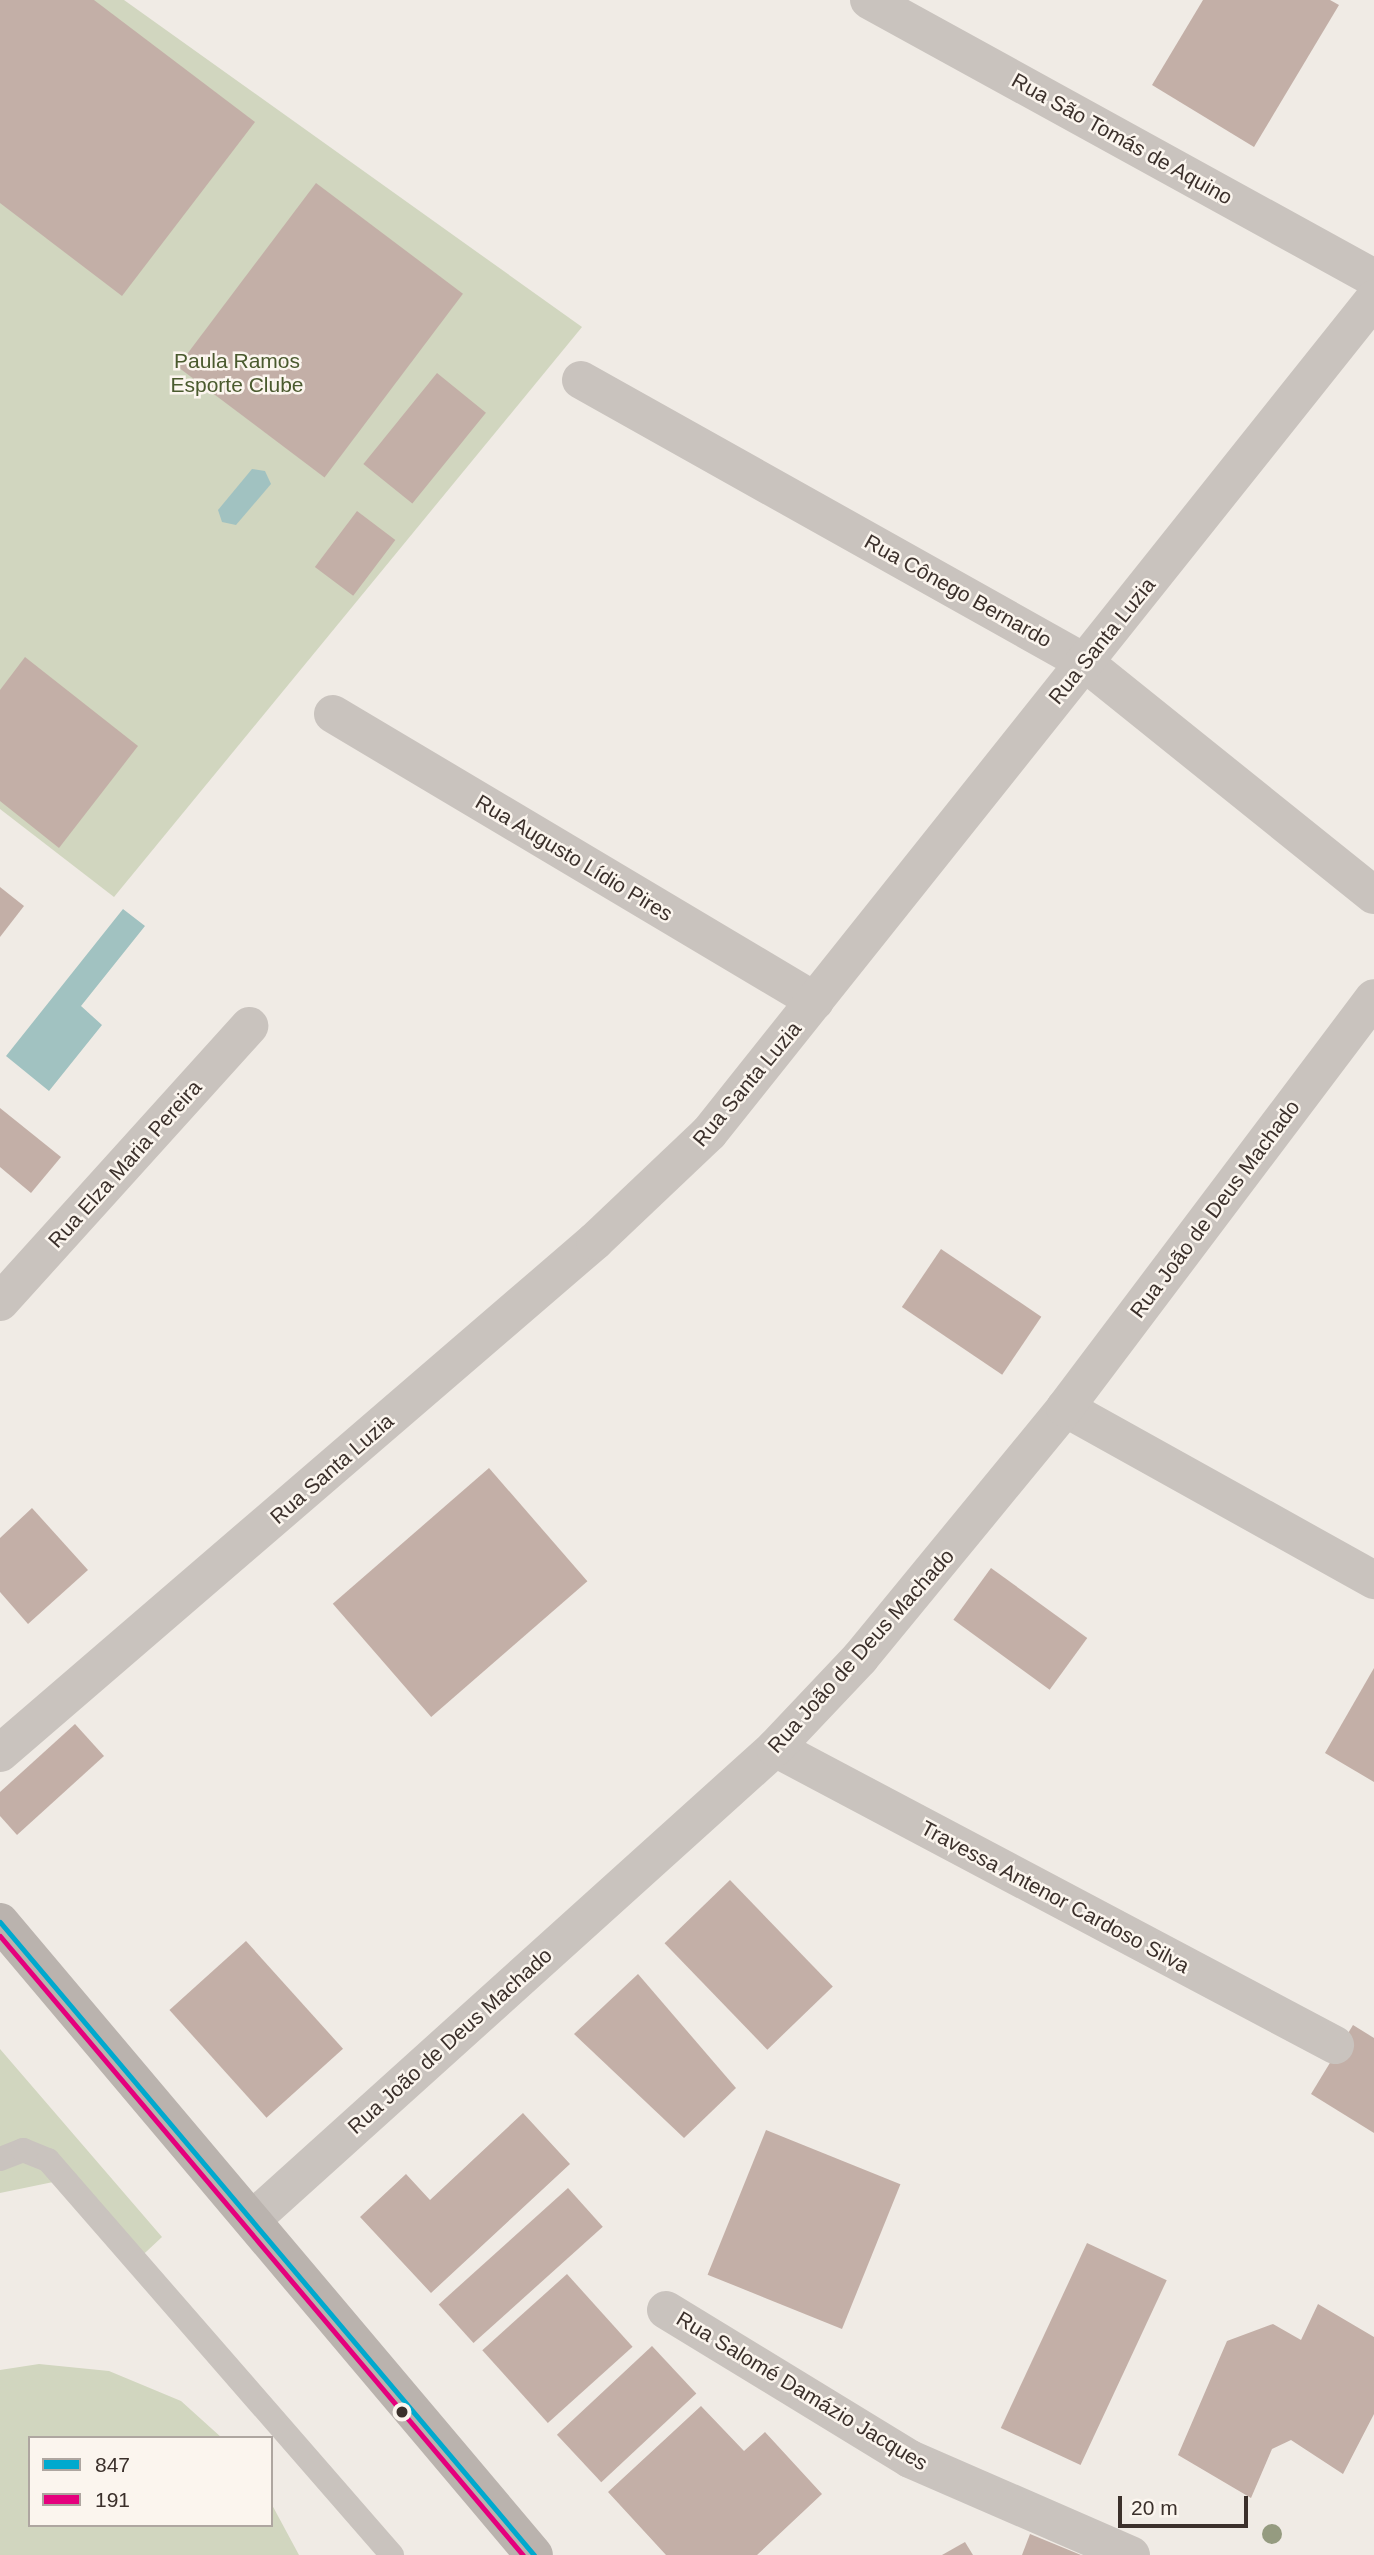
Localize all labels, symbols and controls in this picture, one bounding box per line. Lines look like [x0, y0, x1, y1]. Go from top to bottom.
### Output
street label: Rua São Tomás de Aquino [1007, 67, 1237, 211]
park label: Paula Ramos Esporte Clube [170, 348, 304, 398]
street label: Rua Cônego Bernardo [860, 529, 1056, 653]
street label: Rua Santa Luzia [1043, 573, 1161, 709]
street label: Rua Augusto Lídio Pires [470, 789, 678, 927]
street label: Rua Santa Luzia [687, 1016, 807, 1152]
street label: Rua Elza Maria Pereira [43, 1075, 207, 1253]
street label: Rua João de Deus Machado [1125, 1095, 1305, 1323]
street label: Rua Santa Luzia [265, 1409, 399, 1529]
street label: Rua João de Deus Machado [763, 1544, 959, 1758]
street label: Travessa Antenor Cardoso Silva [916, 1815, 1194, 1979]
street label: Rua João de Deus Machado [343, 1943, 557, 2139]
street label: Rua Salomé Damázio Jacques [672, 2306, 932, 2476]
unlabelled marker [395, 2405, 409, 2419]
legend [28, 2436, 273, 2527]
text: 847 [95, 2453, 130, 2476]
scale bar [1122, 2482, 1252, 2526]
text: 191 [95, 2488, 130, 2511]
text: 20 m [1131, 2496, 1178, 2519]

